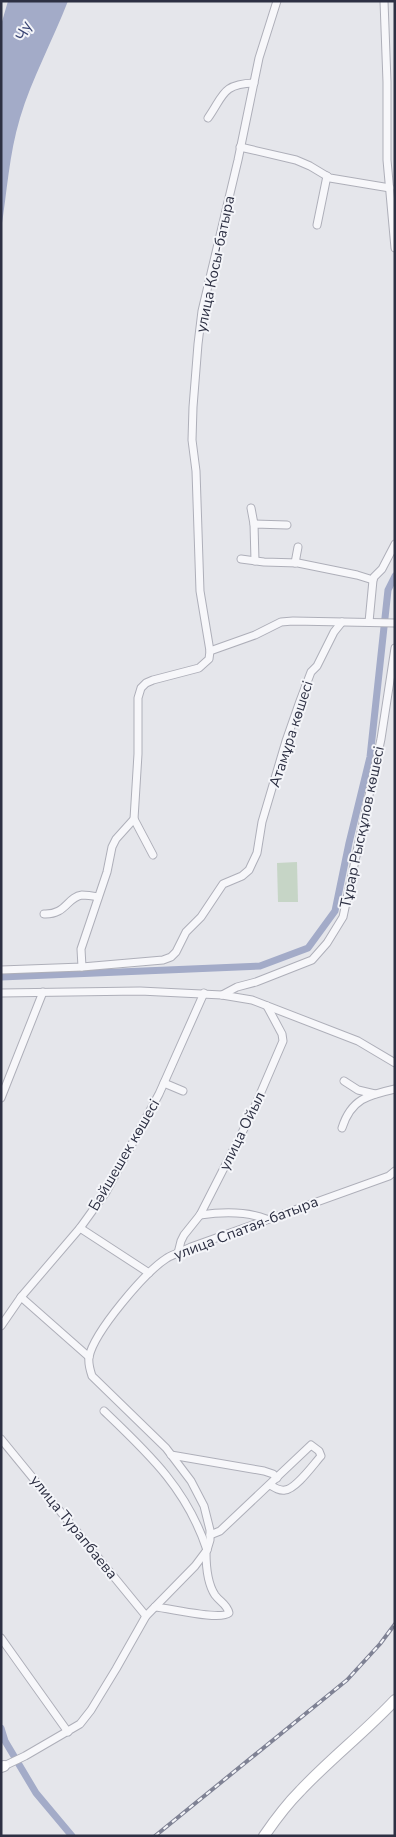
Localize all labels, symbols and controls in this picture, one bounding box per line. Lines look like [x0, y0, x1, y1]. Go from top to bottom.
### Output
water label: Чу [10, 18, 38, 44]
street label: улица Косы-батыра [191, 194, 239, 334]
street label: Атамұра көшесі [264, 678, 318, 790]
street label: Тұрар Рысқұлов көшесі [335, 744, 389, 910]
street label: улица Ойыл [214, 1088, 270, 1174]
street label: Бәйшешек көшесі [84, 1095, 164, 1215]
street label: улица Спатая-батыра [171, 1191, 321, 1265]
street label: улица Турапбаева [26, 1471, 122, 1583]

